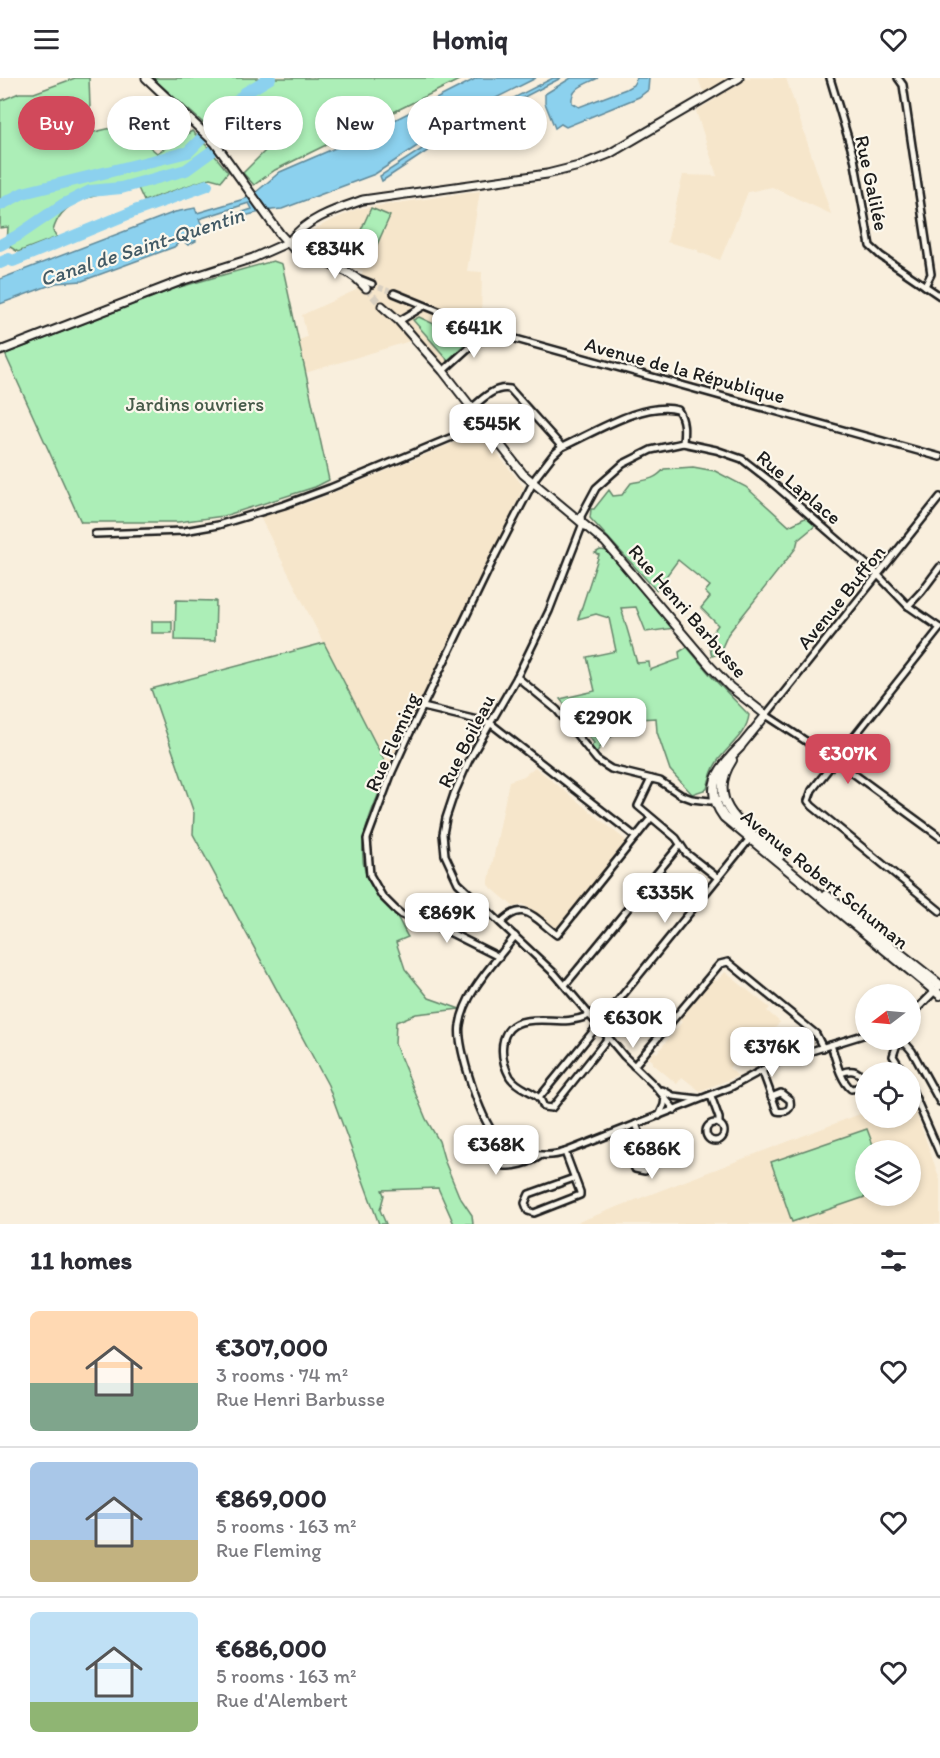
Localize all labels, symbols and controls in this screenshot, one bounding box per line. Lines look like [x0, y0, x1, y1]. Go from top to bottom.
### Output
icon: menu [30, 23, 63, 56]
text: Homiq [432, 23, 508, 56]
icon: heart [877, 23, 910, 56]
chip: Buy [18, 96, 95, 150]
chip: Rent [107, 96, 191, 150]
chip: Filters [203, 96, 303, 150]
chip: New [315, 96, 395, 150]
chip: Apartment [407, 96, 547, 150]
street label: Rue Galilée [850, 133, 894, 233]
water label: Canal de Saint-Quentin [37, 201, 248, 291]
pin: €834K [293, 229, 377, 280]
text: €834K [306, 236, 364, 260]
pin: €641K [432, 308, 516, 359]
text: €641K [446, 315, 502, 339]
street label: Avenue de la République [582, 332, 788, 408]
park label: Jardins ouvriers [126, 392, 264, 416]
pin: €545K [450, 404, 534, 455]
text: €545K [463, 411, 521, 435]
street label: Rue Laplace [752, 445, 846, 529]
street label: Rue Henri Barbusse [624, 539, 752, 683]
street label: Avenue Buffon [792, 540, 890, 654]
street label: Rue Fleming [360, 688, 425, 795]
street label: Rue Boileau [432, 690, 500, 792]
pin: €290K [561, 698, 645, 749]
text: €290K [574, 705, 632, 729]
pin: €307K [806, 734, 890, 785]
text: €307K [819, 741, 877, 765]
street label: Avenue Robert Schuman [736, 804, 914, 954]
pin: €335K [623, 873, 707, 924]
text: €335K [637, 880, 693, 904]
pin: €869K [405, 893, 489, 944]
text: €869K [419, 900, 475, 924]
north arrow [855, 984, 921, 1050]
map controls [855, 984, 921, 1206]
pin: €630K [591, 998, 675, 1049]
text: €630K [604, 1005, 662, 1029]
pin: €376K [730, 1027, 814, 1078]
text: €376K [744, 1034, 800, 1058]
button: locate [855, 1062, 921, 1128]
pin: €368K [454, 1125, 538, 1176]
pin: €686K [610, 1129, 694, 1180]
text: €368K [468, 1132, 524, 1156]
text: €686K [624, 1136, 680, 1160]
button: layers [855, 1140, 921, 1206]
text: 11 homes [30, 1244, 132, 1276]
icon: filters [877, 1244, 910, 1277]
text: €307,000 [216, 1331, 328, 1363]
icon: home [78, 1335, 150, 1407]
icon: heart [877, 1355, 910, 1388]
text: 3 rooms · 74 m² [216, 1363, 348, 1387]
text: Rue Henri Barbusse [216, 1387, 385, 1411]
text: €869,000 [216, 1482, 327, 1514]
icon: home [78, 1486, 150, 1558]
icon: heart [877, 1506, 910, 1539]
text: 5 rooms · 163 m² [216, 1514, 357, 1538]
text: Rue Fleming [216, 1538, 322, 1562]
text: €686,000 [216, 1632, 327, 1664]
icon: home [78, 1636, 150, 1708]
icon: heart [877, 1656, 910, 1689]
text: 5 rooms · 163 m² [216, 1664, 357, 1688]
text: Rue d'Alembert [216, 1688, 348, 1712]

